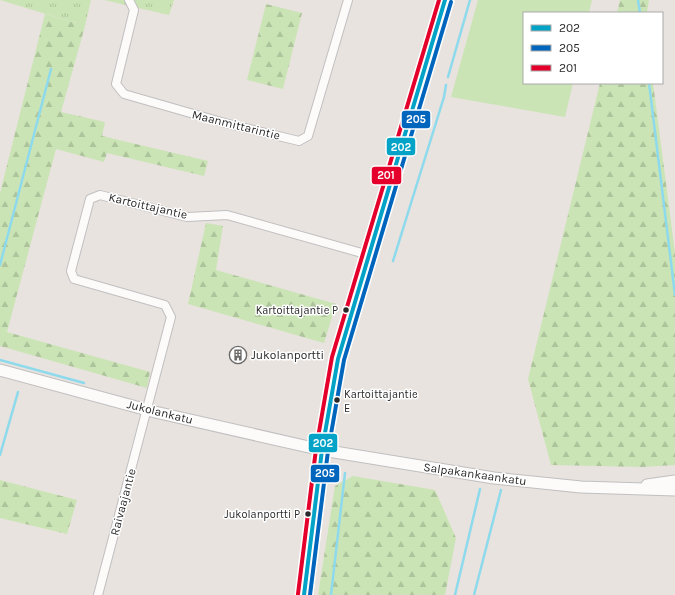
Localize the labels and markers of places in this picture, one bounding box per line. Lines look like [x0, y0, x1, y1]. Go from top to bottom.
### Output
place label: Kartoittajantie P [256, 304, 338, 317]
marker: Kartoittajantie P [341, 305, 351, 315]
building icon: Jukolanportti [228, 345, 248, 365]
place label: Jukolanportti [251, 348, 324, 362]
place label: Kartoittajantie E [344, 388, 418, 415]
marker: Kartoittajantie E [332, 395, 342, 405]
place label: Jukolanportti P [224, 508, 300, 521]
marker: Jukolanportti P [303, 509, 313, 519]

